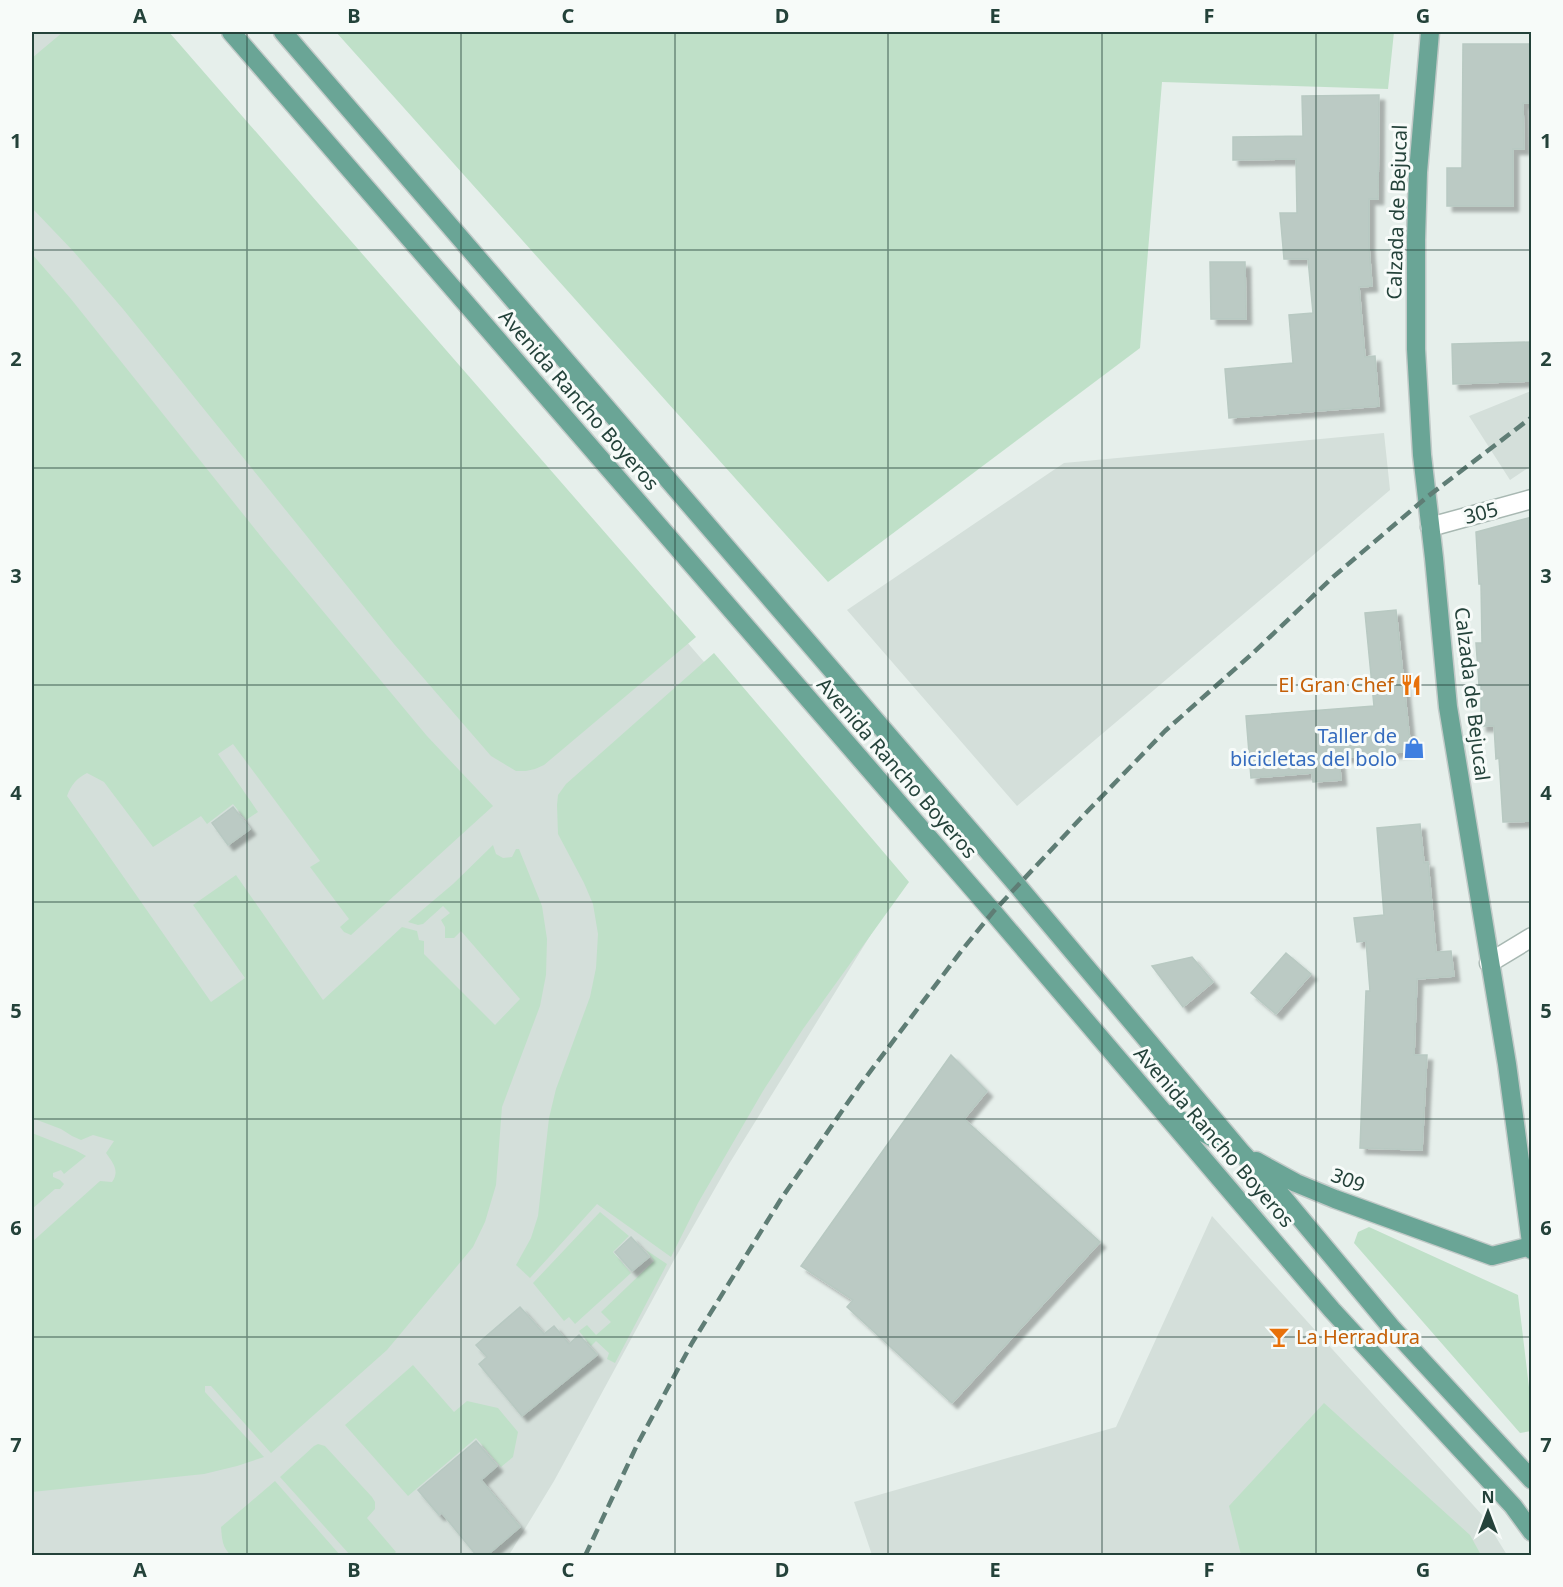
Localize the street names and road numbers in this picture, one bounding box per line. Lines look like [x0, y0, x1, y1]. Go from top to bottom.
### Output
street label: Calzada de Bejucal [1380, 124, 1413, 300]
street label: Avenida Rancho Boyeros [493, 303, 665, 496]
street label: 305 [1461, 495, 1501, 530]
street label: Calzada de Bejucal [1448, 605, 1497, 782]
street label: Avenida Rancho Boyeros [811, 671, 983, 864]
street label: Avenida Rancho Boyeros [1128, 1040, 1300, 1233]
street label: 309 [1327, 1161, 1369, 1198]

